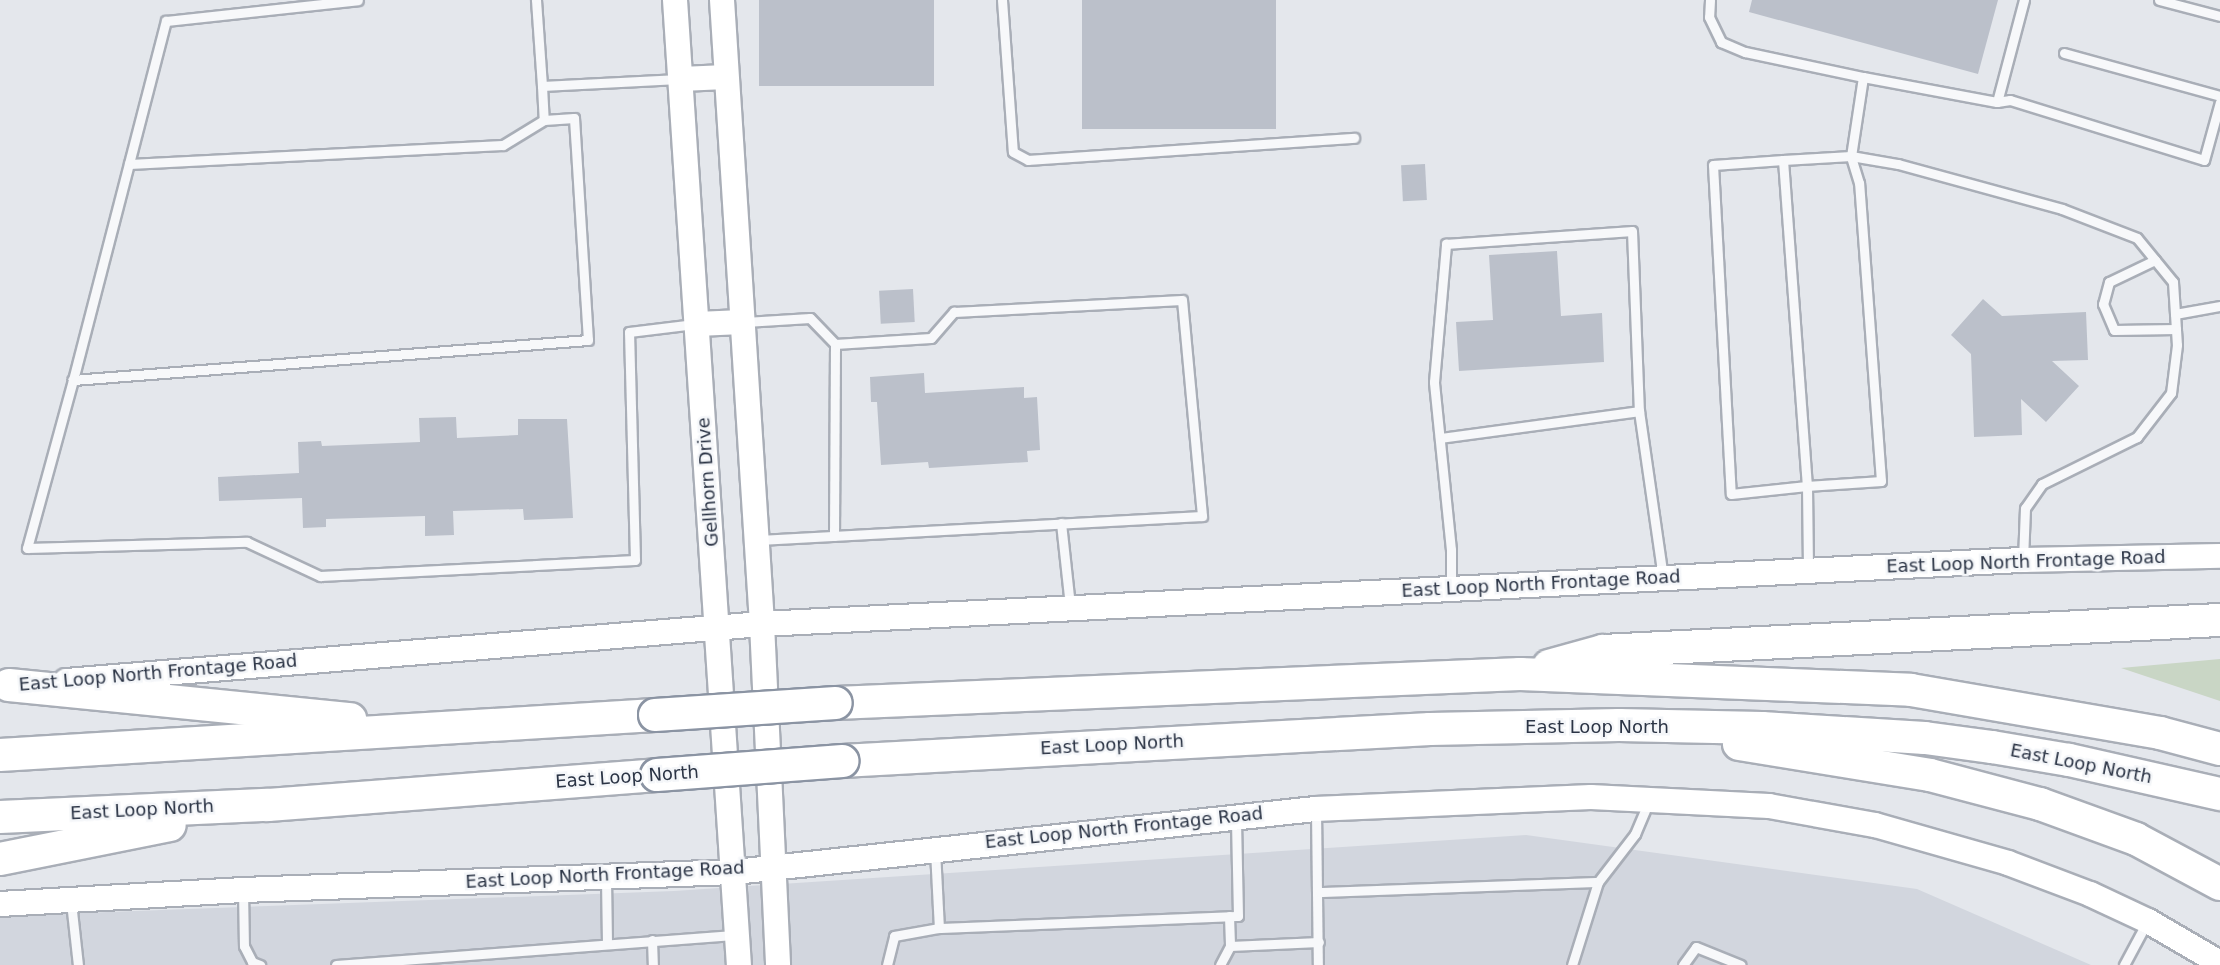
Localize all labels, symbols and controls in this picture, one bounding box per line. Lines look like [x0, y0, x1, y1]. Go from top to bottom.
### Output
street label: Gellhorn Drive [693, 417, 723, 547]
street label: East Loop North Frontage Road [1886, 546, 2166, 578]
street label: East Loop North Frontage Road [1401, 566, 1681, 602]
street label: East Loop North Frontage Road [18, 650, 298, 696]
street label: East Loop North [1525, 716, 1669, 738]
street label: East Loop North [1040, 730, 1184, 760]
street label: East Loop North [2008, 740, 2154, 788]
street label: East Loop North [555, 761, 699, 793]
street label: East Loop North [70, 795, 214, 825]
street label: East Loop North Frontage Road [984, 803, 1264, 853]
street label: East Loop North Frontage Road [465, 857, 745, 893]

